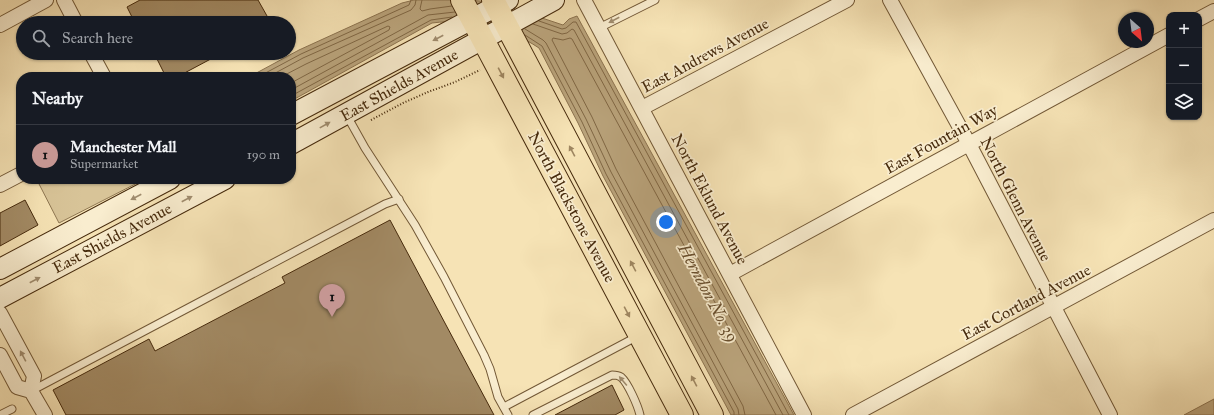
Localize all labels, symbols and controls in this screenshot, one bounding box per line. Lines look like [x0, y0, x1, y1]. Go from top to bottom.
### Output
north arrow [1118, 12, 1154, 48]
map controls [1166, 12, 1202, 120]
button: + [1166, 12, 1202, 48]
street label: East Andrews Avenue [638, 13, 772, 96]
search box [16, 16, 296, 60]
one-way arrow [608, 16, 620, 23]
icon: search [30, 27, 52, 49]
text: Search here [62, 29, 133, 47]
one-way arrow [432, 34, 444, 41]
street label: East Shields Avenue [337, 45, 462, 125]
button: − [1166, 48, 1202, 84]
one-way arrow [498, 67, 504, 79]
button: layers [1166, 84, 1202, 120]
text: Nearby [32, 88, 83, 109]
street label: East Fountain Way [881, 100, 1001, 178]
one-way arrow [320, 122, 331, 129]
street label: North Blackstone Avenue [524, 128, 620, 286]
street label: North Eklund Avenue [668, 130, 753, 268]
street label: North Glenn Avenue [976, 134, 1056, 265]
text: Manchester Mall [70, 138, 177, 156]
one-way arrow [569, 145, 576, 156]
text: 1 [42, 147, 48, 163]
text: 190 m [247, 147, 280, 163]
text: Supermarket [70, 156, 138, 172]
one-way arrow [130, 194, 141, 200]
one-way arrow [181, 196, 192, 202]
street label: East Shields Avenue [49, 198, 175, 277]
your location [656, 212, 676, 232]
water label: Herndon No. 39 [673, 239, 743, 346]
one-way arrow [630, 260, 636, 271]
street label: East Cortland Avenue [958, 260, 1094, 344]
one-way arrow [29, 276, 40, 283]
pin: 1 [319, 284, 345, 317]
one-way arrow [624, 306, 631, 317]
one-way arrow [19, 350, 26, 361]
one-way arrow [618, 375, 627, 386]
one-way arrow [690, 375, 697, 386]

